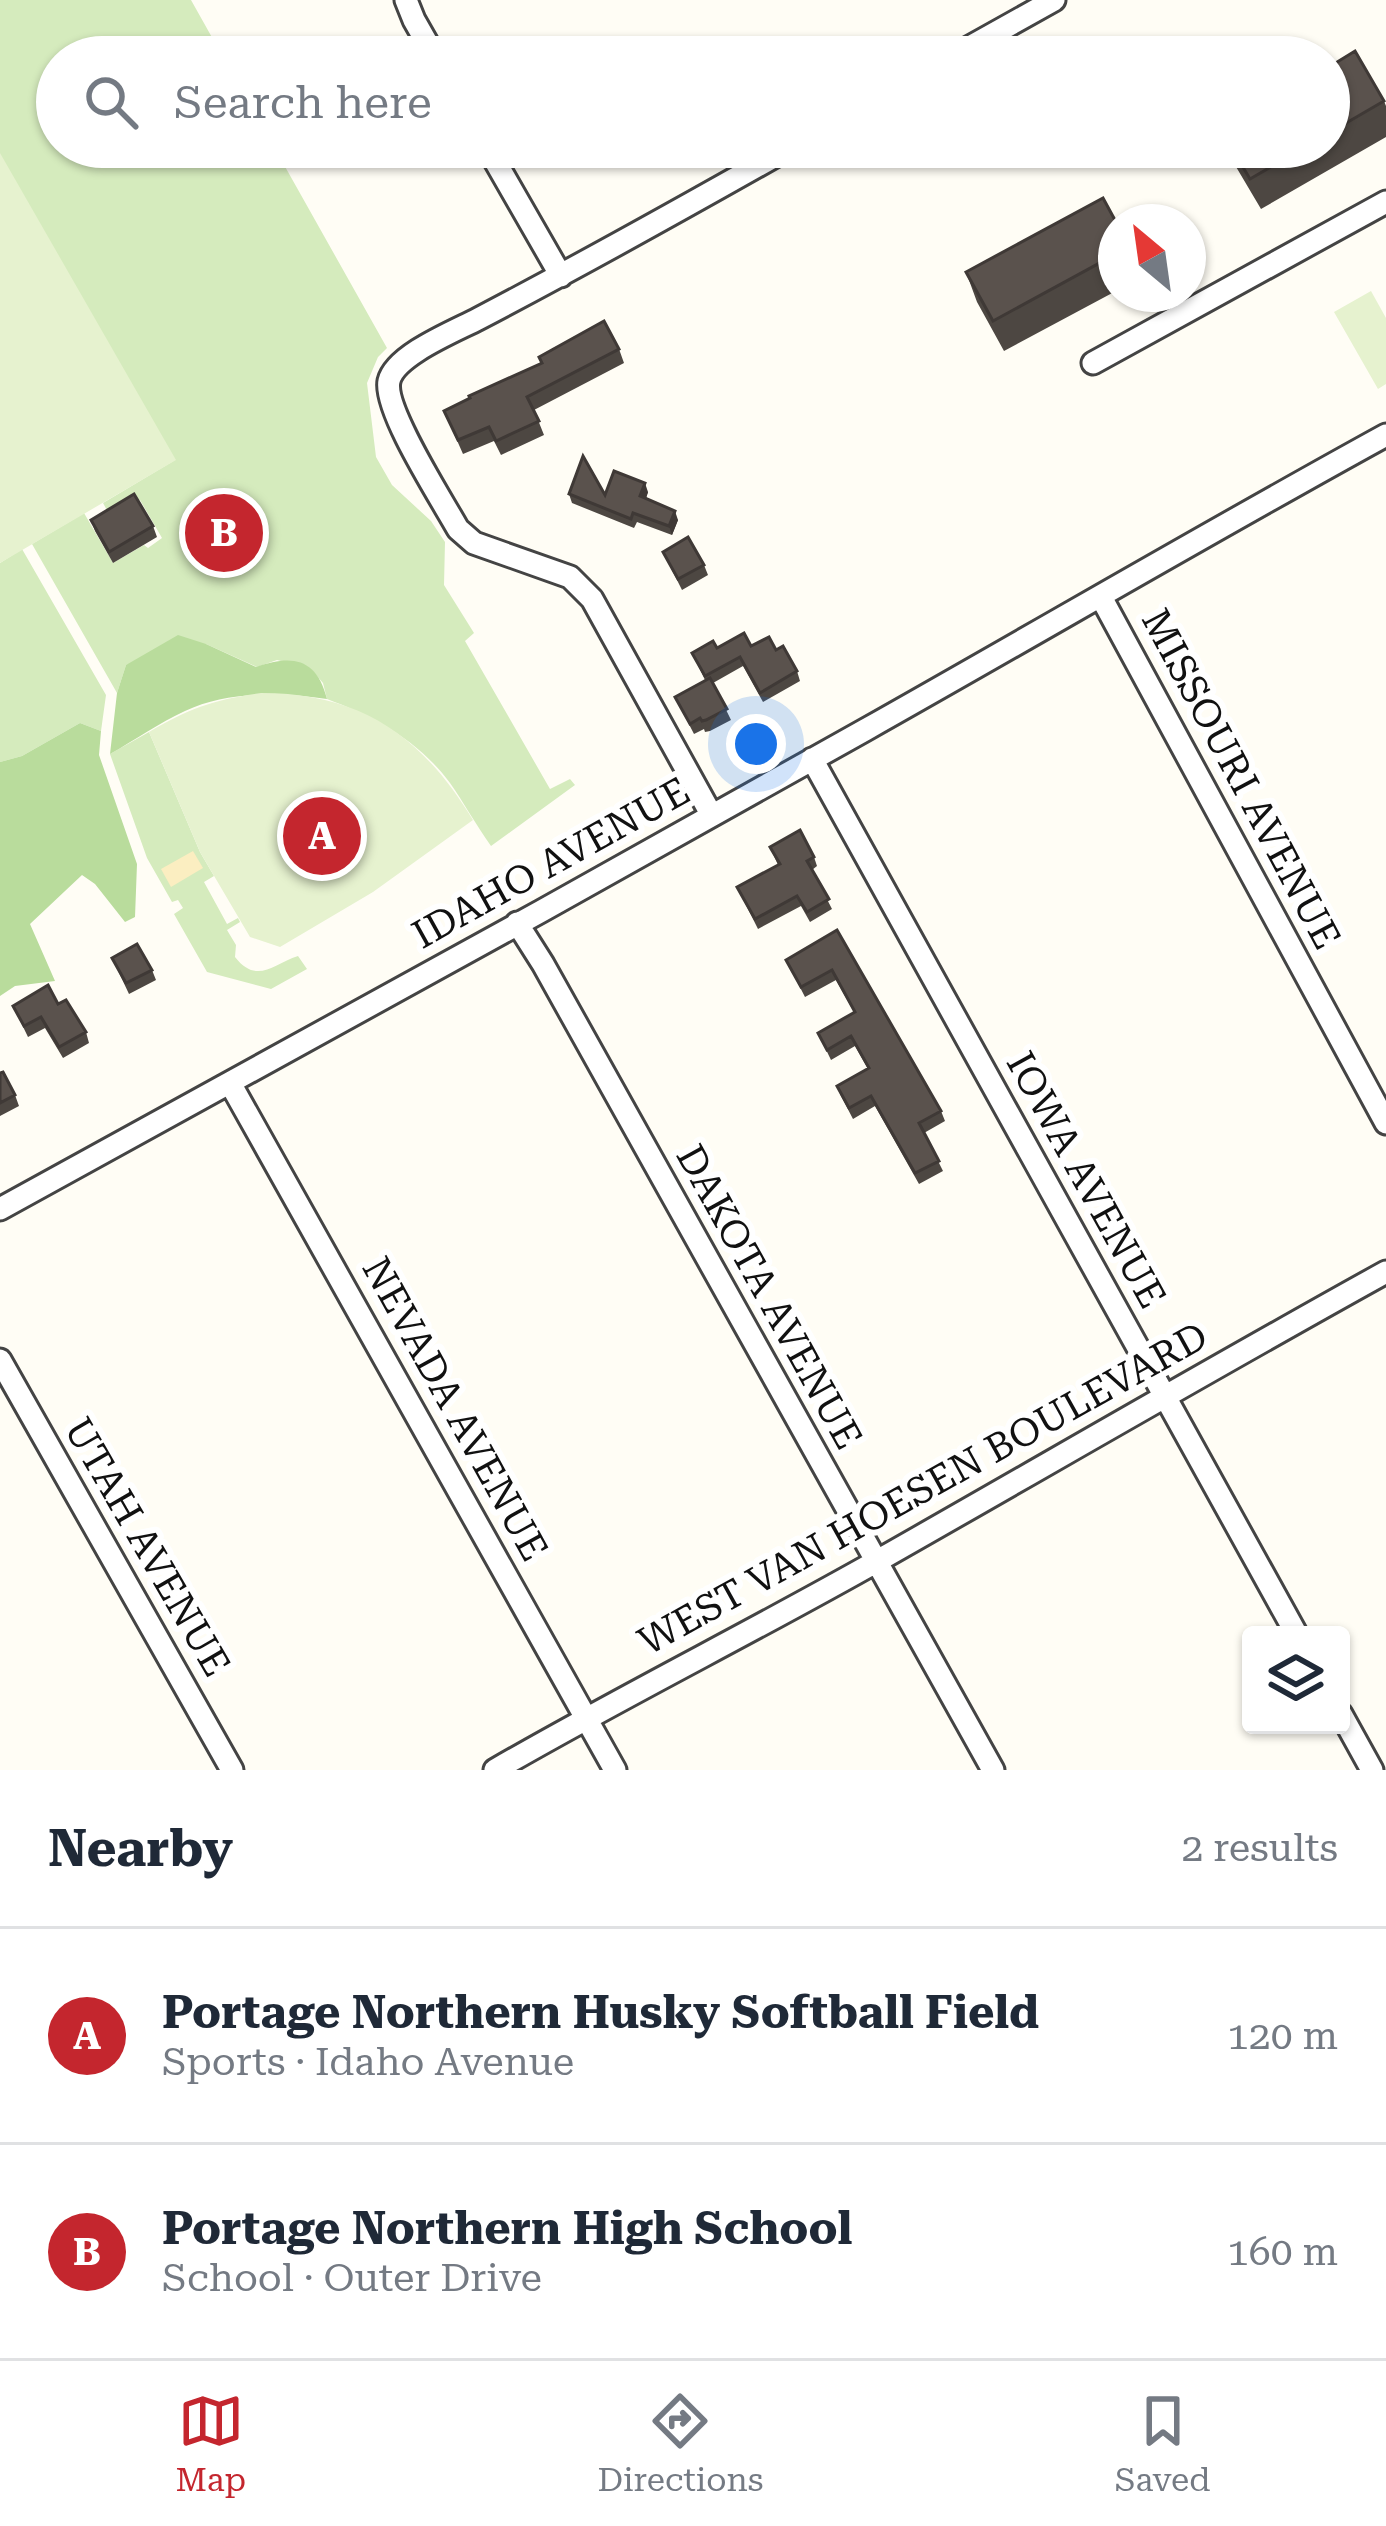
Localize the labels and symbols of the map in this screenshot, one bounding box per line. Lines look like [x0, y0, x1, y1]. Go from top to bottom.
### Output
north arrow [1098, 204, 1206, 312]
pin: B [185, 488, 263, 578]
street label: MISSOURI AVENUE [1132, 601, 1350, 957]
your location [726, 714, 786, 774]
street label: IDAHO AVENUE [405, 768, 697, 958]
pin: A [283, 791, 361, 881]
street label: IOWA AVENUE [997, 1044, 1175, 1316]
street label: DAKOTA AVENUE [666, 1137, 872, 1457]
street label: NEVADA AVENUE [353, 1249, 557, 1569]
street label: WEST VAN HOESEN BOULEVARD [631, 1313, 1215, 1665]
street label: UTAH AVENUE [54, 1410, 240, 1684]

